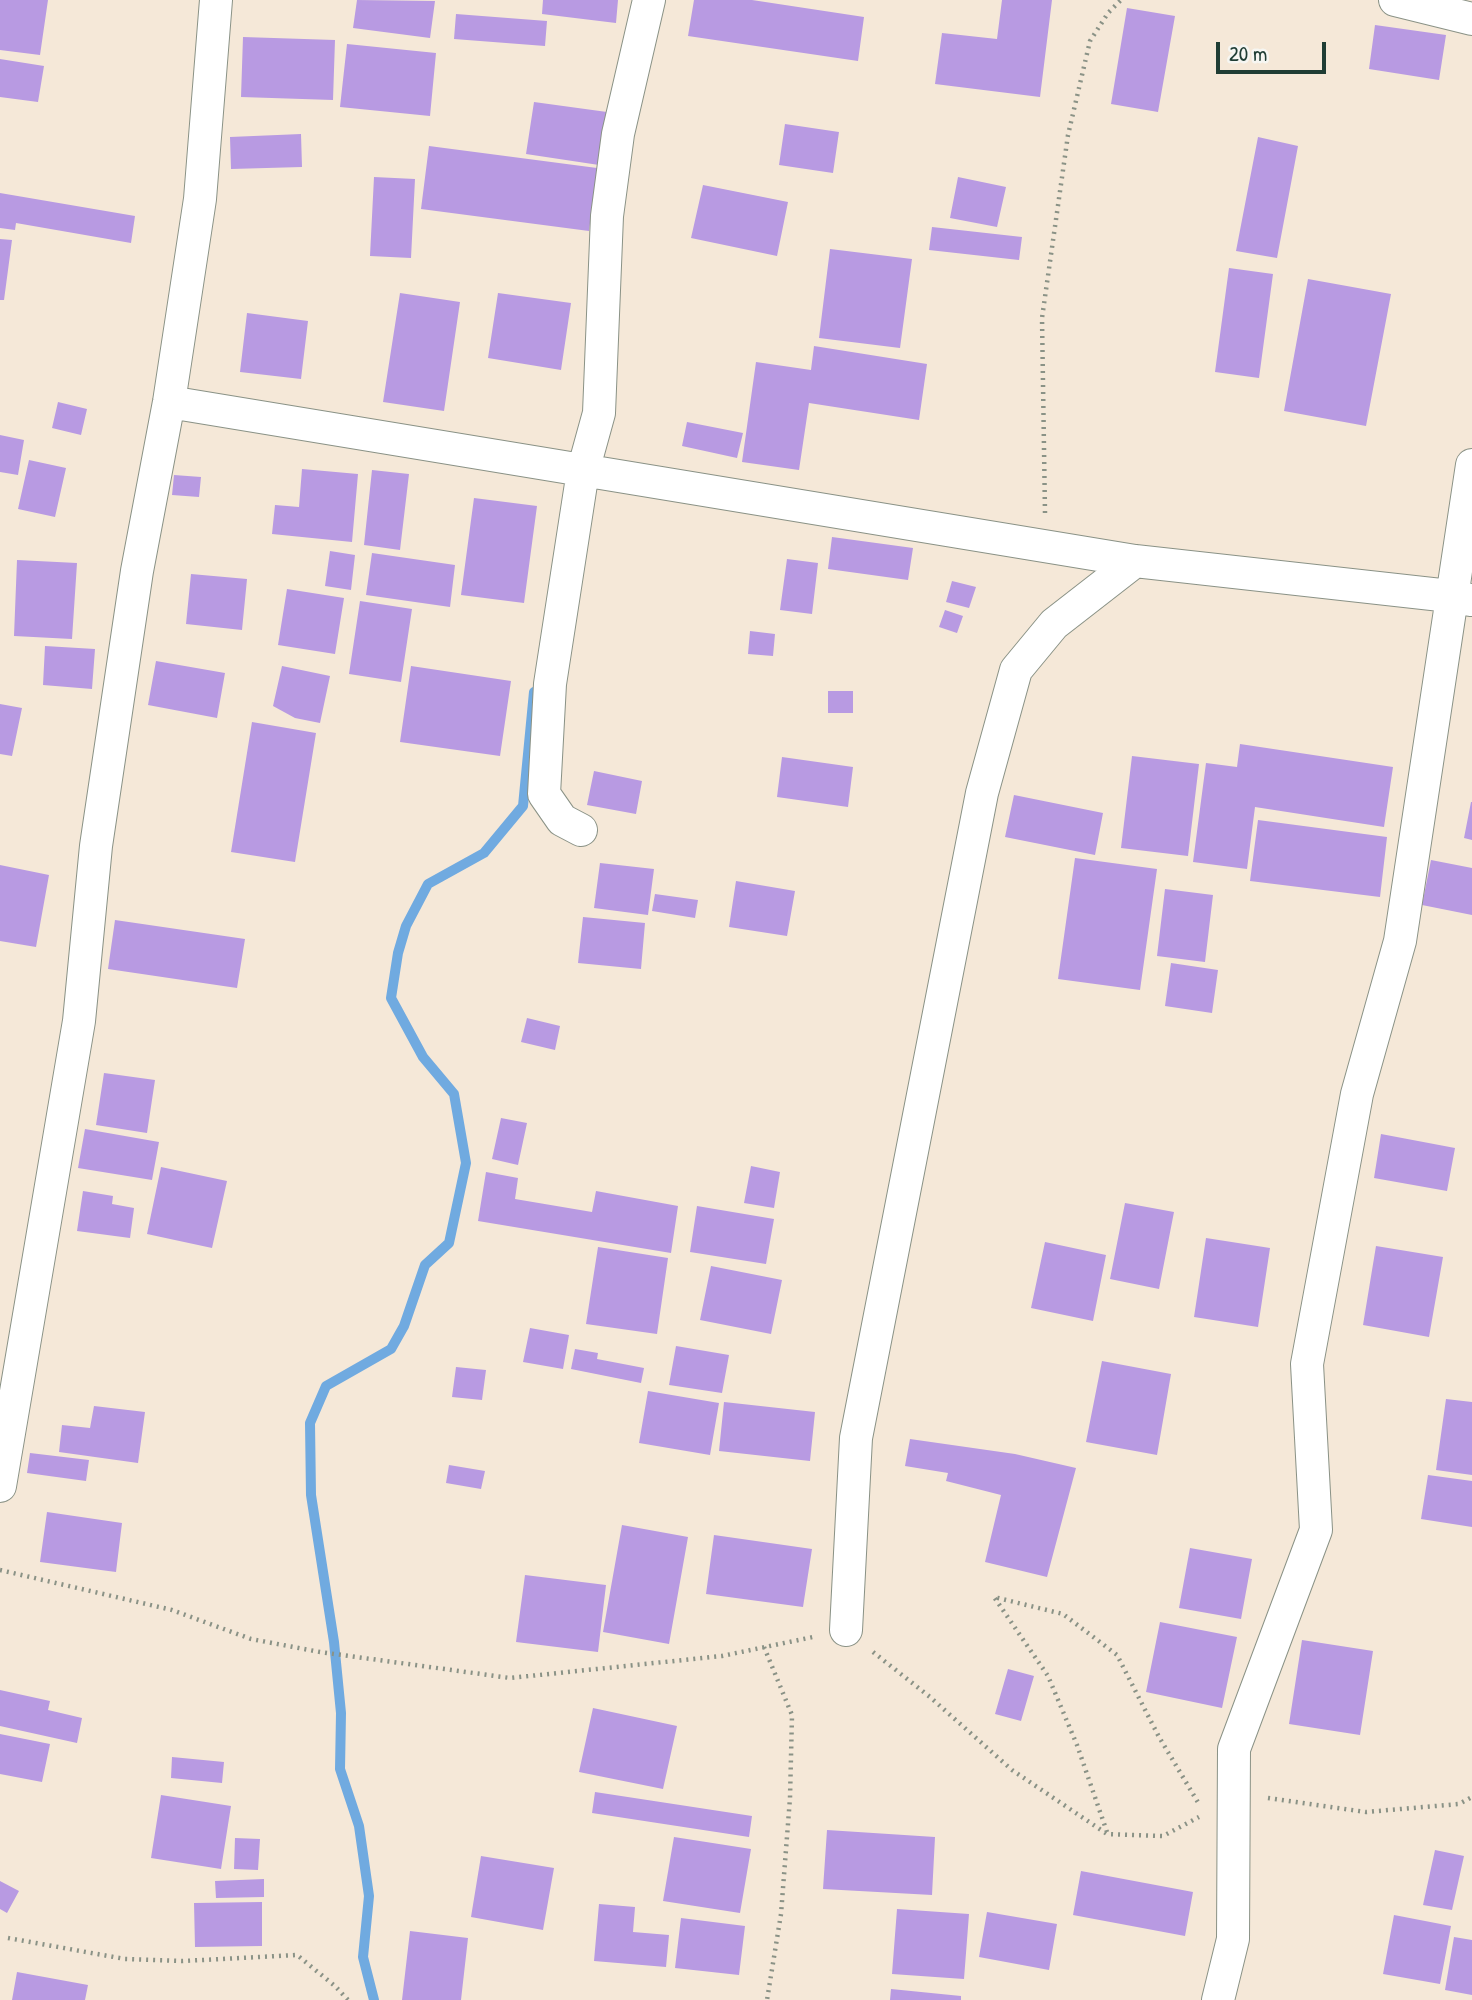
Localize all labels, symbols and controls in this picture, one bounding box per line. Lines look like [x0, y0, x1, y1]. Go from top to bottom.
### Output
scale bar [1220, 28, 1330, 72]
text: 20 m [1229, 39, 1267, 68]

